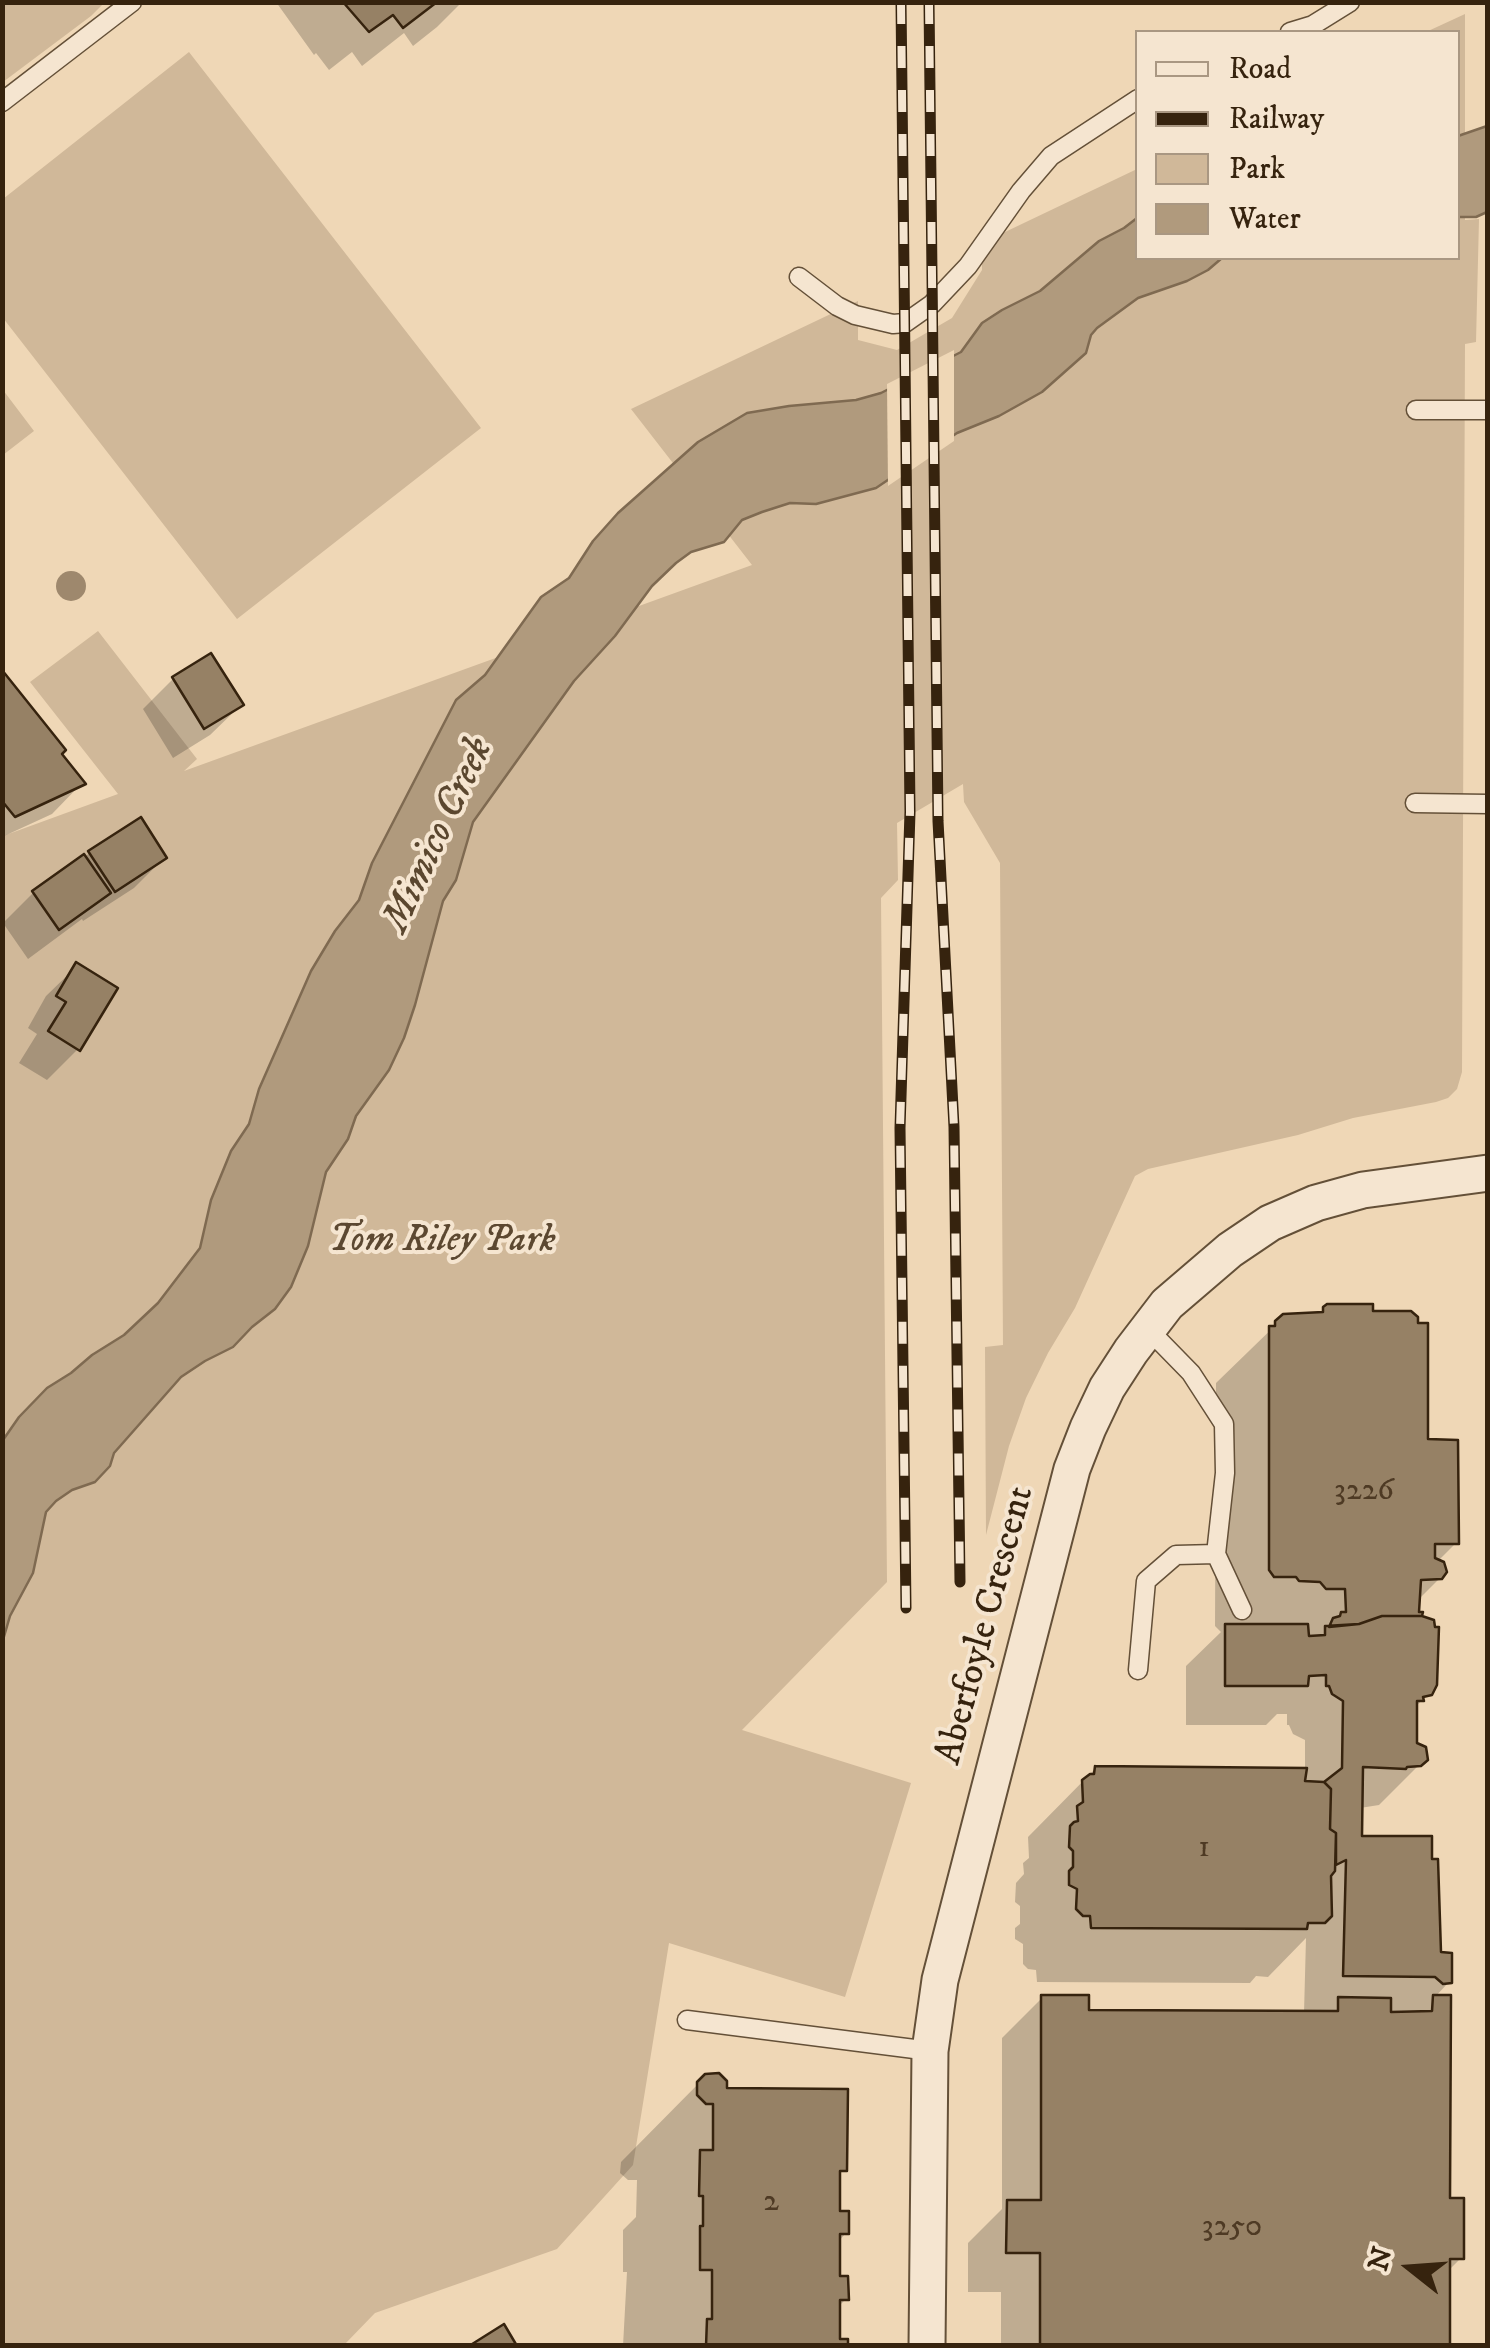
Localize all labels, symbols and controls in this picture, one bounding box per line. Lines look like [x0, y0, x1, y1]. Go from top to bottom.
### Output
legend [1135, 30, 1460, 260]
text: Road [1229, 51, 1291, 88]
text: Railway [1229, 101, 1324, 138]
text: Park [1229, 151, 1285, 188]
text: Water [1229, 201, 1301, 238]
water label: Mimico Creek [374, 731, 506, 941]
park label: Tom Riley Park [328, 1219, 556, 1265]
house number: 3226 [1334, 1473, 1394, 1511]
street label: Aberfoyle Crescent [928, 1482, 1046, 1770]
house number: 1 [1198, 1830, 1210, 1868]
house number: 2 [763, 2184, 779, 2222]
house number: 3250 [1202, 2209, 1262, 2247]
north arrow [1360, 2218, 1460, 2318]
text: N [1361, 2243, 1401, 2275]

